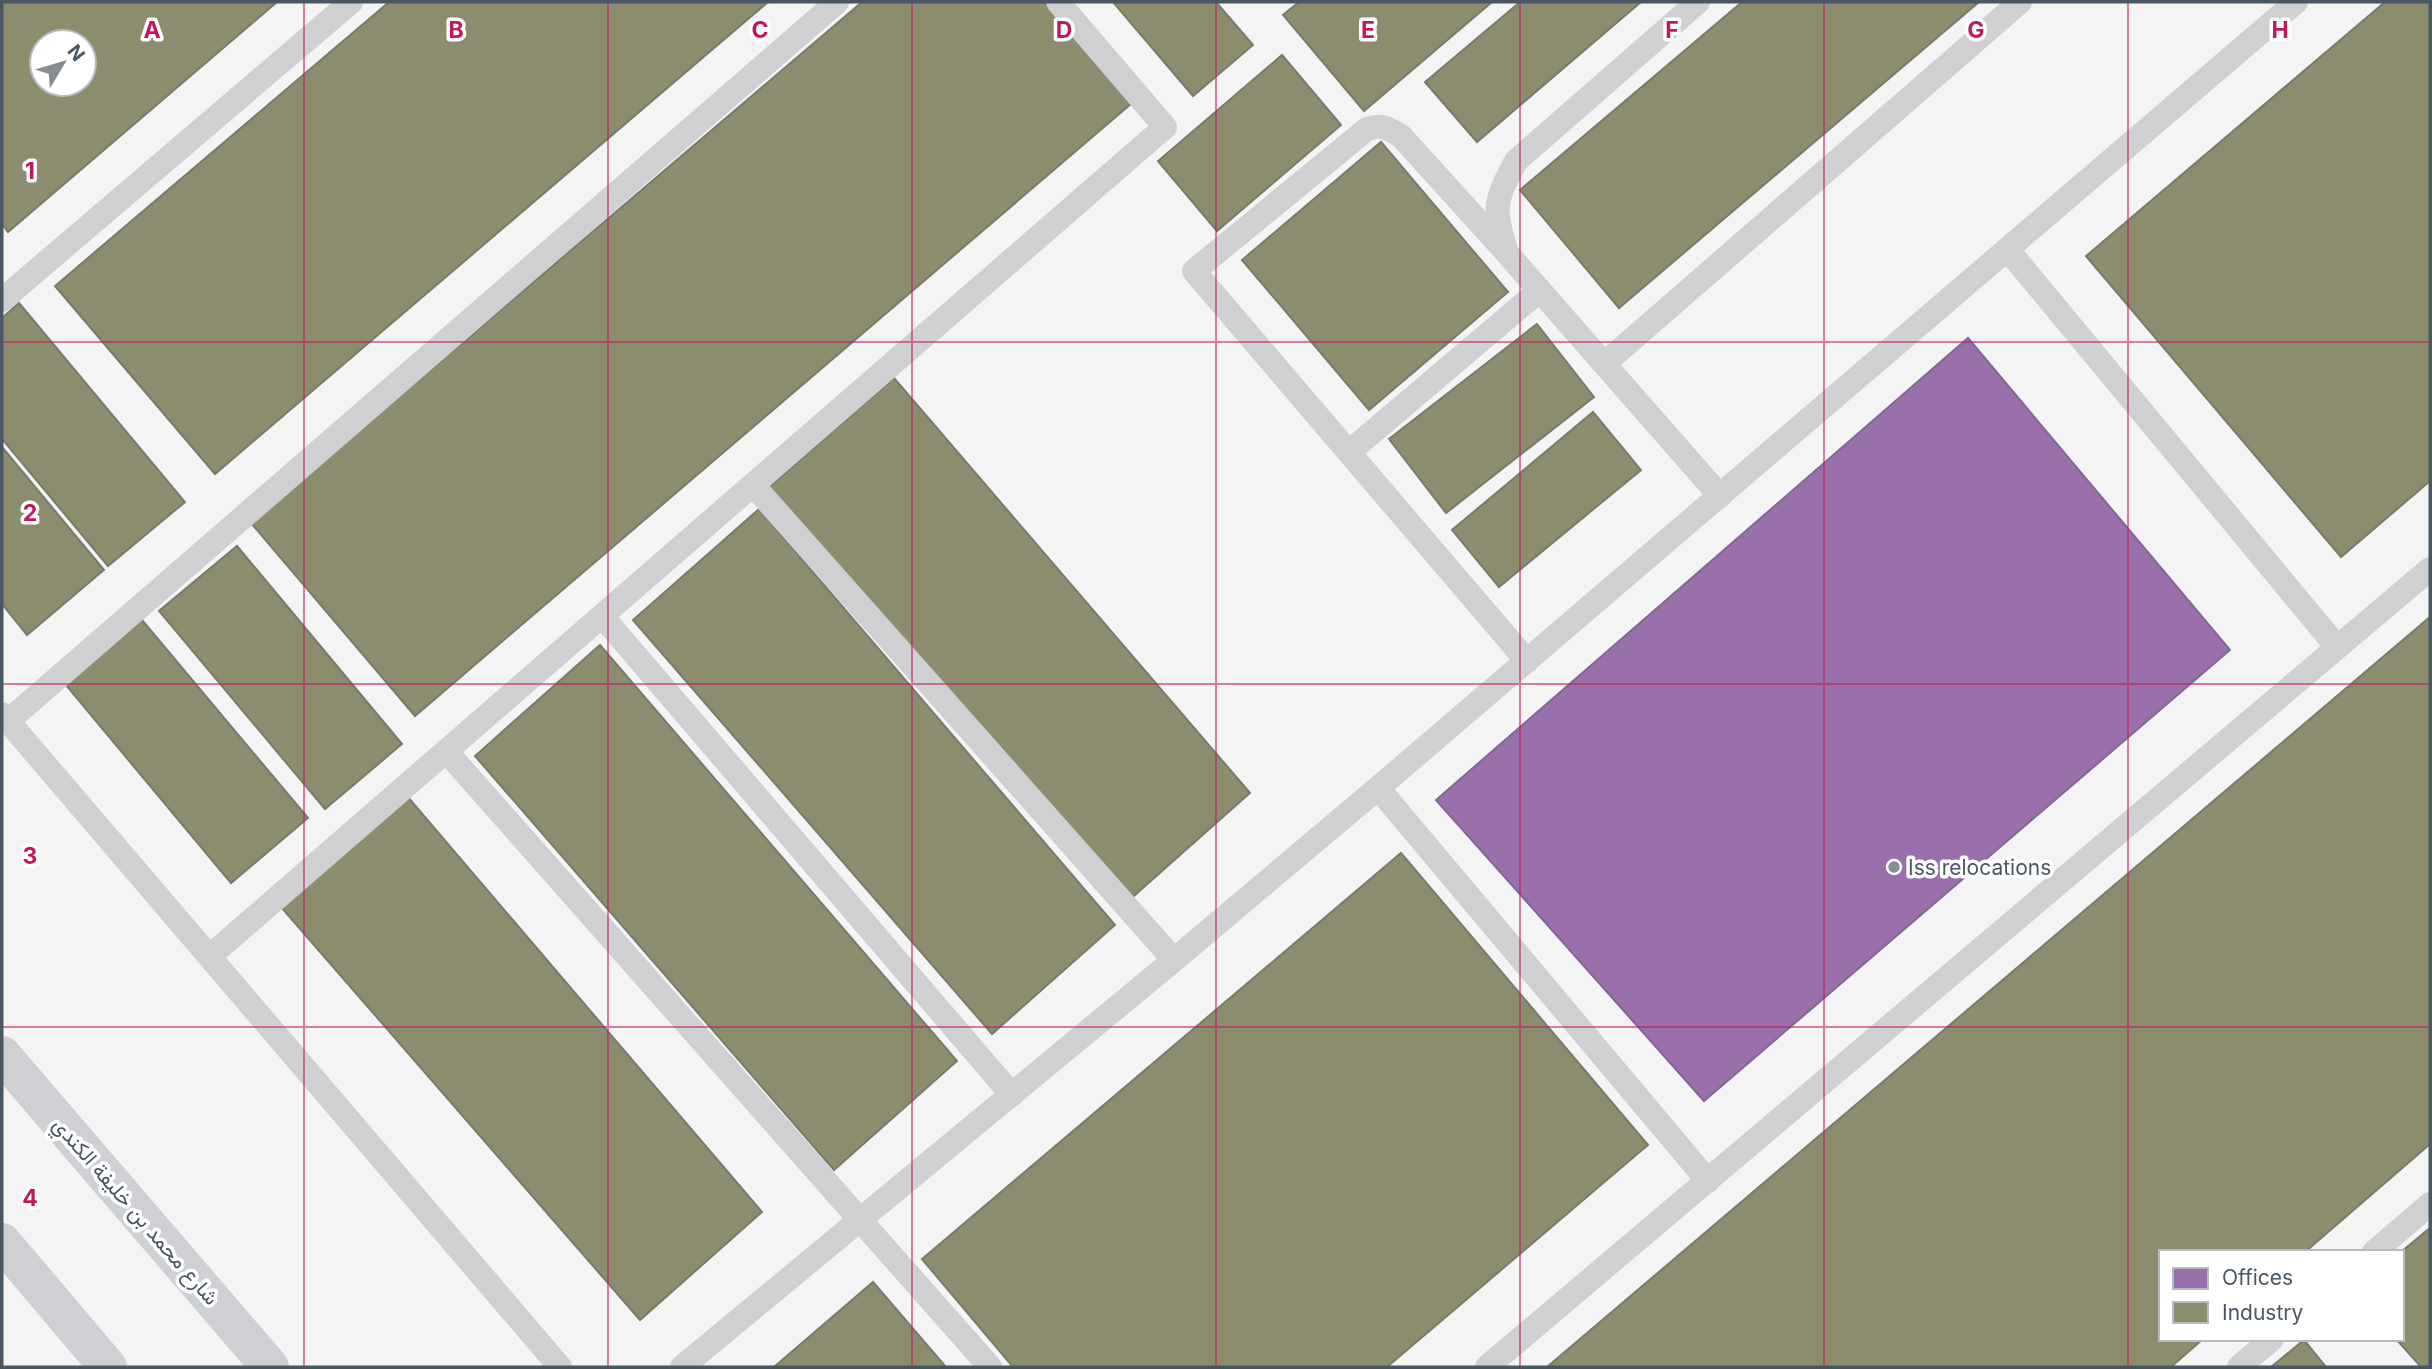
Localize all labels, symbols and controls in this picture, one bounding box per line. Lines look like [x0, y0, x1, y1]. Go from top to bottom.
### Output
text: A [143, 16, 161, 44]
text: B [448, 16, 464, 44]
text: C [751, 16, 769, 44]
text: D [1056, 16, 1072, 44]
text: E [1361, 16, 1375, 44]
text: F [1665, 16, 1679, 44]
text: G [1967, 16, 1985, 44]
text: H [2271, 16, 2289, 44]
north arrow [28, 28, 98, 98]
text: N [62, 40, 90, 66]
text: 1 [25, 157, 35, 185]
text: 2 [23, 499, 37, 527]
text: 3 [23, 842, 37, 870]
place label: Iss relocations [1908, 855, 2051, 880]
marker: Iss relocations [1886, 859, 1902, 875]
street label: شارع محمد بن خليفة الكندي [44, 1112, 224, 1313]
text: 4 [22, 1184, 38, 1212]
legend [2159, 1250, 2404, 1341]
text: Offices [2222, 1265, 2293, 1290]
text: Industry [2222, 1300, 2304, 1325]

